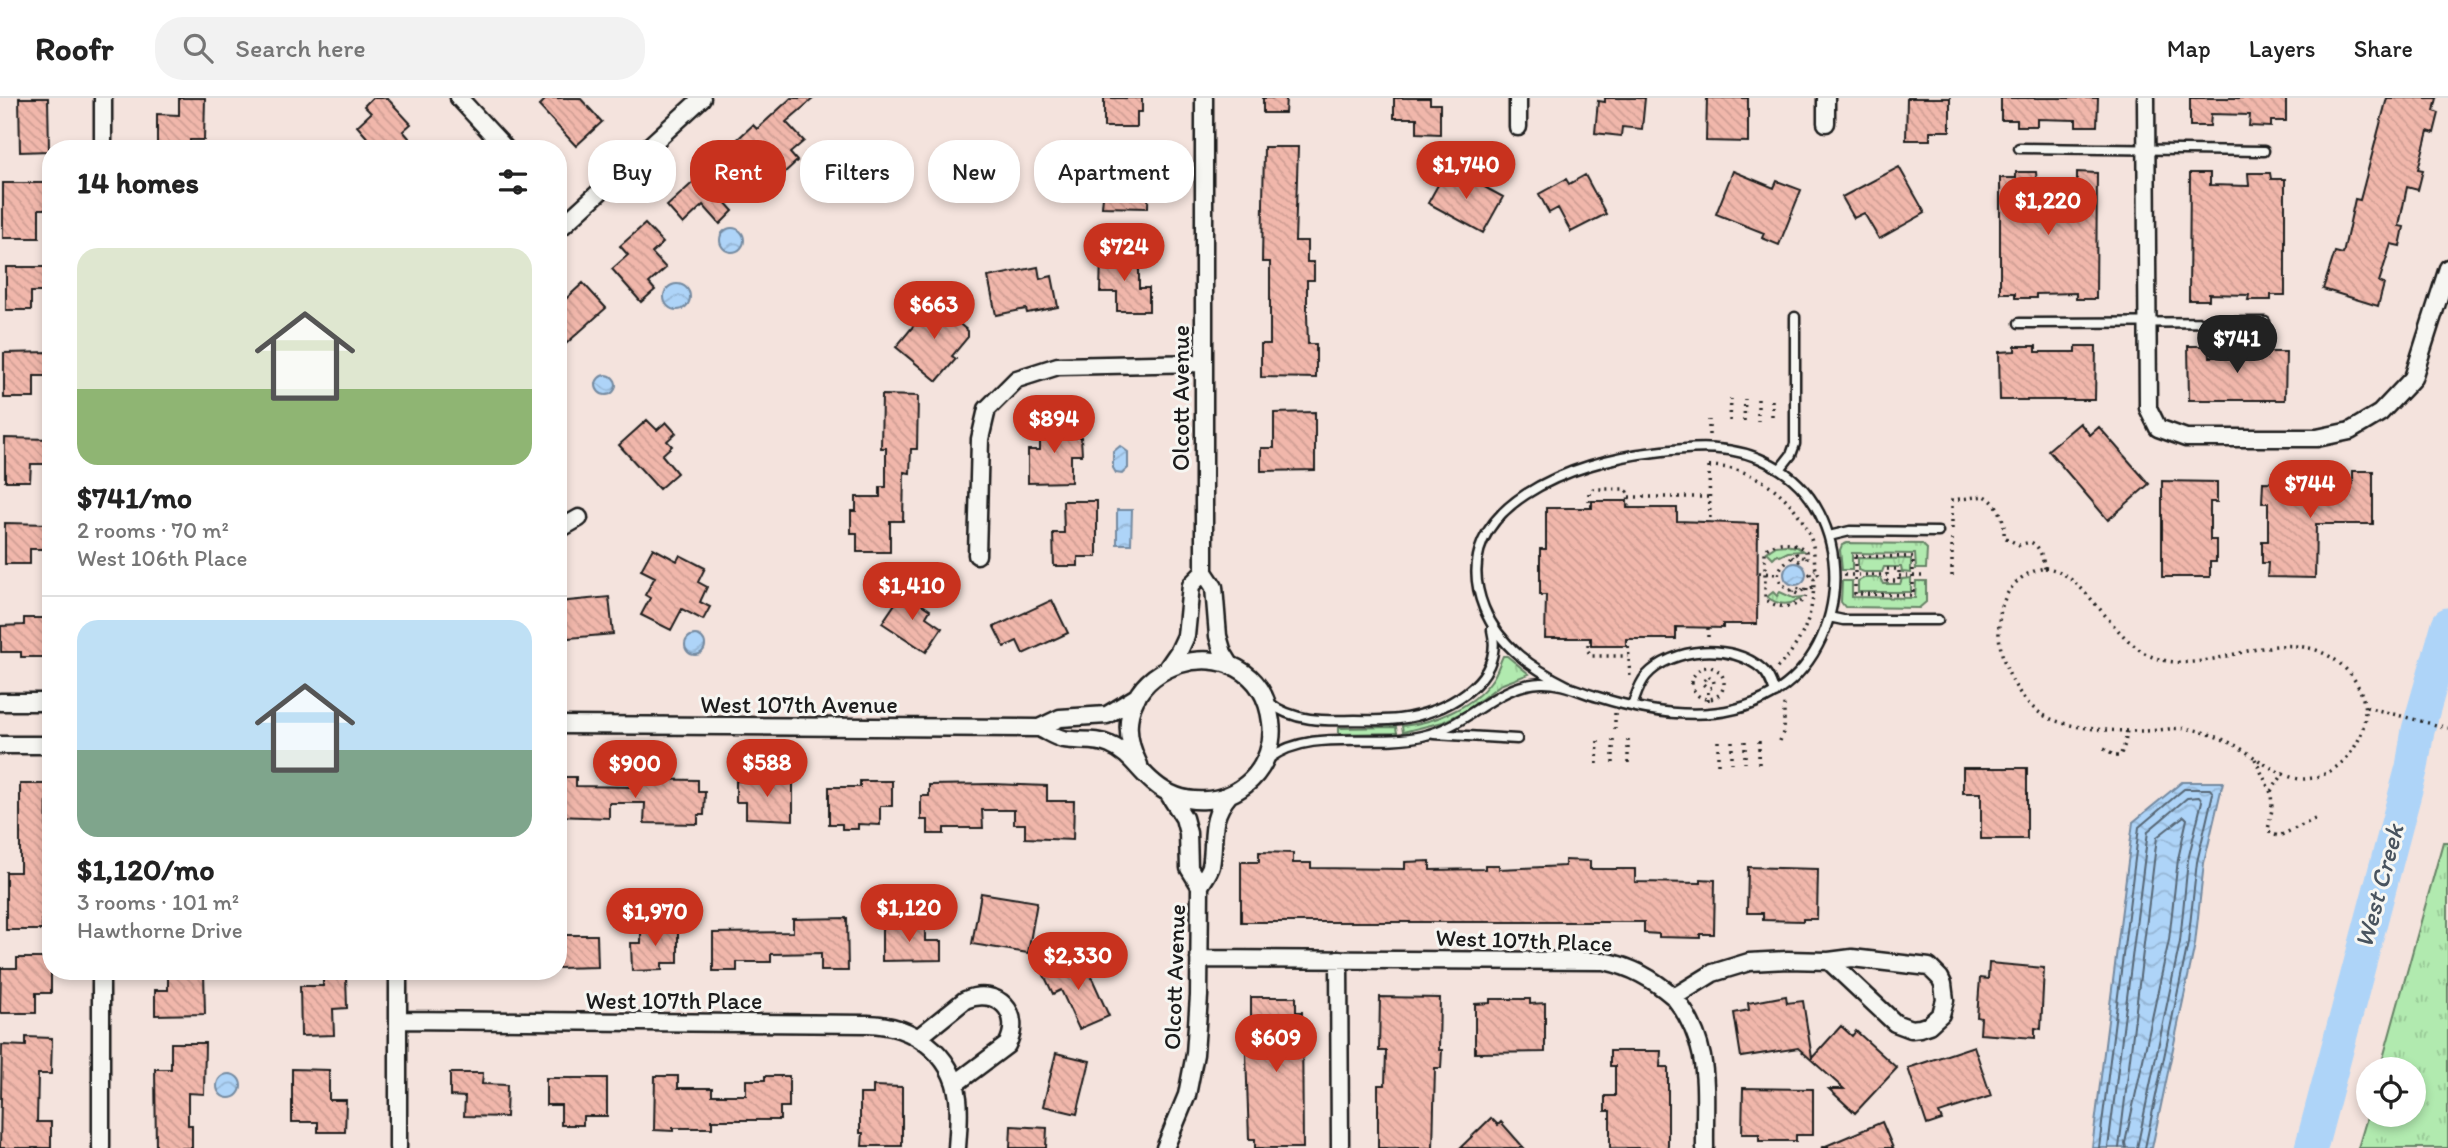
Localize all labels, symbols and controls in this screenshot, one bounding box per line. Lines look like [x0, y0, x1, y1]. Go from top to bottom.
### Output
search box [155, 17, 645, 80]
text: Roofr [35, 29, 113, 68]
icon: search [179, 29, 217, 67]
text: Search here [235, 32, 366, 64]
text: Map [2167, 34, 2211, 63]
text: Layers [2249, 34, 2316, 63]
text: Share [2354, 34, 2413, 63]
chip: Buy [588, 140, 676, 203]
chip: Rent [690, 140, 786, 203]
chip: Filters [800, 140, 914, 203]
chip: New [928, 140, 1020, 203]
chip: Apartment [1034, 140, 1194, 203]
pin: $1,740 [1409, 141, 1523, 201]
text: $1,740 [1432, 150, 1500, 178]
icon: filters [494, 163, 532, 201]
text: 14 homes [77, 164, 199, 201]
pin: $1,220 [1991, 178, 2105, 237]
text: $1,220 [2015, 186, 2081, 214]
pin: $724 [1083, 223, 1165, 283]
text: $724 [1100, 232, 1149, 260]
pin: $663 [893, 282, 975, 341]
text: $663 [910, 290, 958, 318]
icon: home [242, 293, 368, 419]
pin: $741 [2196, 316, 2278, 375]
text: $741 [2213, 324, 2261, 352]
street label: Olcott Avenue [1166, 325, 1195, 471]
pin: $894 [1013, 396, 1095, 455]
text: $894 [1029, 404, 1079, 432]
pin: $744 [2269, 460, 2351, 520]
text: $744 [2285, 469, 2335, 497]
text: $741/mo [77, 479, 192, 516]
text: 2 rooms · 70 m² [77, 516, 229, 544]
text: West 106th Place [77, 544, 247, 572]
pin: $1,410 [855, 562, 969, 622]
text: $1,410 [879, 571, 945, 599]
icon: home [242, 665, 368, 791]
street label: West 107th Avenue [700, 690, 898, 719]
pin: $900 [594, 740, 676, 800]
pin: $588 [726, 740, 808, 799]
text: $588 [743, 748, 791, 776]
text: $900 [609, 749, 661, 777]
water label: West Creek [2347, 819, 2411, 951]
text: $1,120/mo [77, 851, 215, 888]
pin: $1,120 [852, 884, 966, 944]
text: 3 rooms · 101 m² [77, 888, 239, 916]
pin: $1,970 [598, 888, 712, 948]
text: $1,120 [877, 893, 941, 921]
text: $1,970 [622, 897, 688, 925]
street label: Olcott Avenue [1157, 903, 1191, 1051]
text: Hawthorne Drive [77, 916, 243, 944]
street label: West 107th Place [1435, 922, 1613, 958]
pin: $2,330 [1021, 932, 1135, 992]
text: $2,330 [1044, 941, 1112, 969]
street label: West 107th Place [585, 986, 763, 1015]
pin: $609 [1235, 1014, 1317, 1074]
text: $609 [1251, 1023, 1301, 1051]
map controls [2356, 1057, 2426, 1127]
button: locate [2356, 1057, 2426, 1127]

